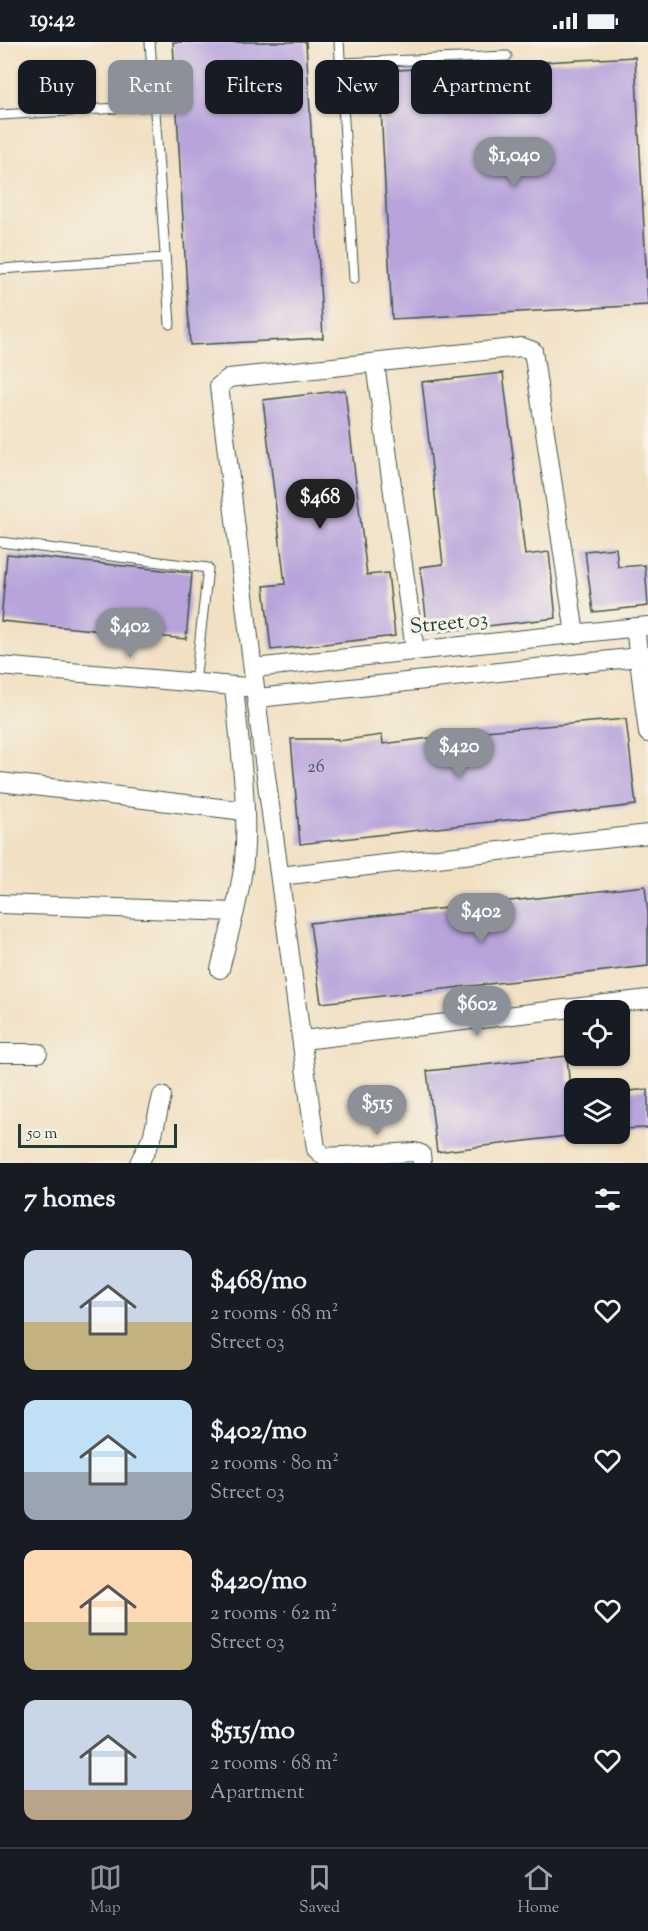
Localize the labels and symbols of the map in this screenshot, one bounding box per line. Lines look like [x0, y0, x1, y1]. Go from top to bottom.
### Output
pin: $1,040 [465, 137, 563, 188]
pin: $468 [284, 479, 356, 530]
street label: Street 03 [408, 605, 490, 643]
pin: $402 [94, 608, 166, 659]
pin: $420 [423, 728, 495, 779]
house number: 26 [307, 755, 325, 781]
pin: $402 [445, 893, 517, 944]
pin: $602 [441, 986, 513, 1037]
pin: $515 [341, 1085, 413, 1136]
scale bar [18, 1121, 177, 1148]

